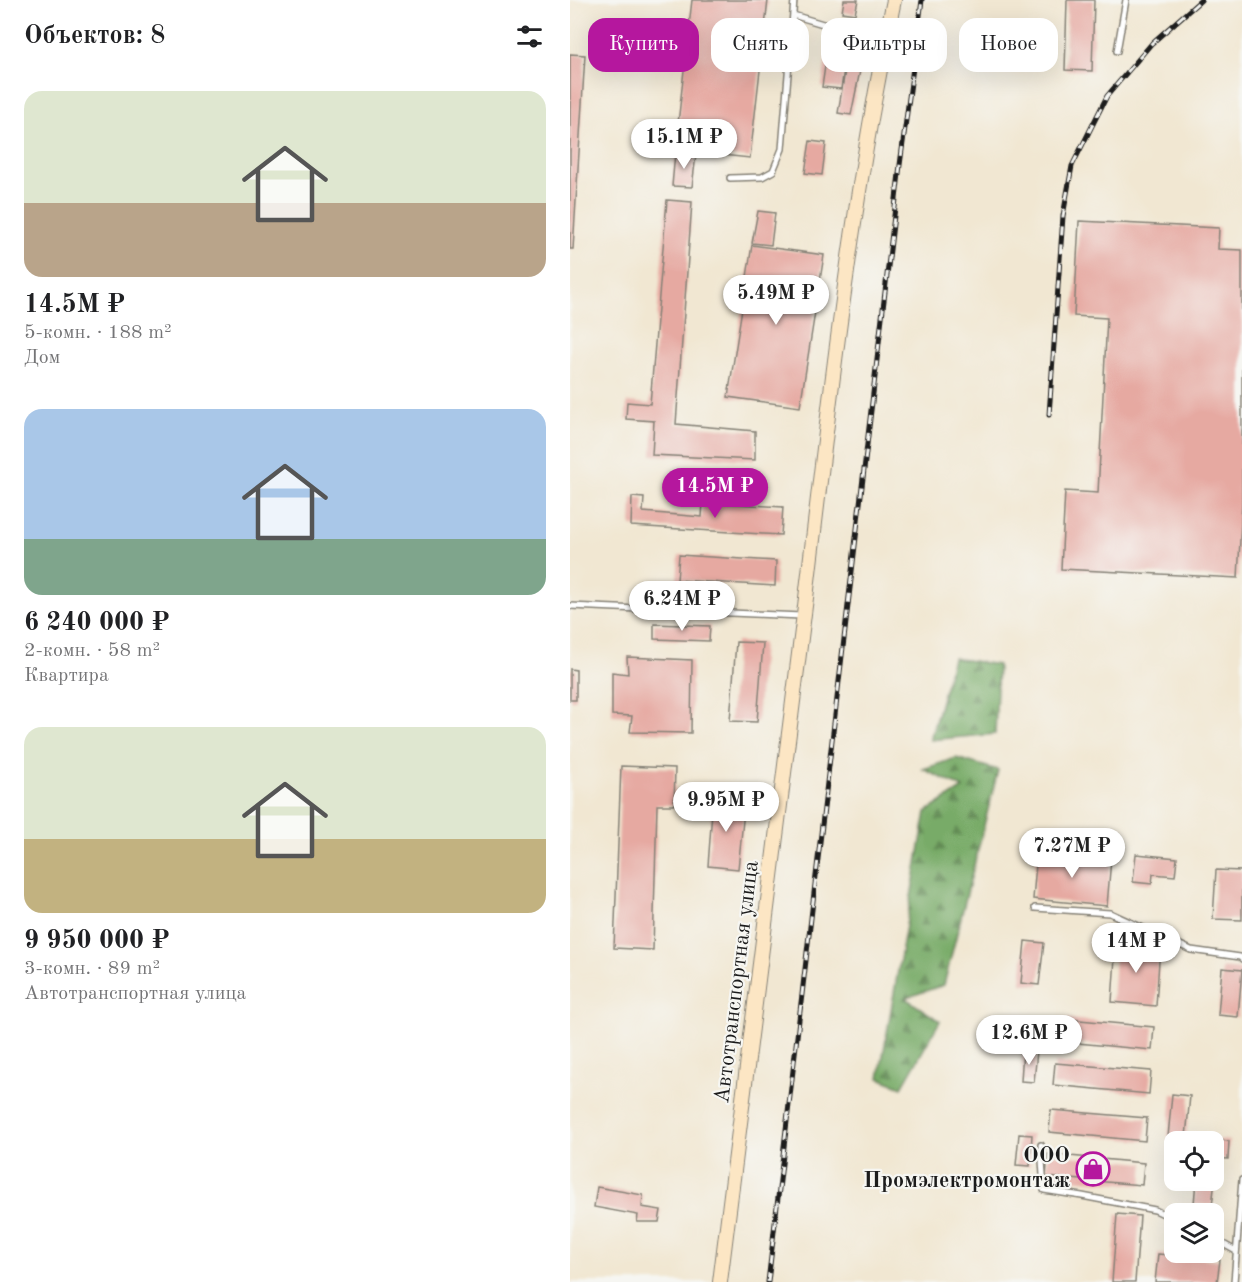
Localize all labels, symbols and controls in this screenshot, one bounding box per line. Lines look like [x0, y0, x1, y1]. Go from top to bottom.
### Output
chip: Купить [588, 18, 699, 72]
chip: Снять [711, 18, 809, 72]
chip: Фильтры [821, 18, 947, 72]
chip: Новое [959, 18, 1058, 72]
icon: filters [513, 20, 546, 53]
text: Объектов: 8 [24, 23, 165, 49]
pin: 15.1M ₽ [629, 119, 739, 170]
text: 15.1M ₽ [645, 128, 723, 148]
icon: home [231, 130, 339, 238]
pin: 5.49M ₽ [721, 275, 831, 326]
text: 5.49M ₽ [737, 284, 815, 304]
text: 14.5M ₽ [24, 292, 125, 318]
text: 5-комн. · 188 m² [24, 323, 172, 343]
text: Дом [24, 348, 60, 368]
icon: home [231, 448, 339, 556]
pin: 14.5M ₽ [660, 468, 770, 519]
text: 14.5M ₽ [676, 477, 754, 497]
pin: 6.24M ₽ [627, 581, 737, 632]
text: 6.24M ₽ [643, 590, 721, 610]
text: 6 240 000 ₽ [24, 610, 170, 636]
text: 2-комн. · 58 m² [24, 641, 160, 661]
text: Квартира [24, 666, 109, 686]
icon: home [231, 766, 339, 874]
pin: 9.95M ₽ [671, 782, 781, 833]
text: 9.95M ₽ [687, 791, 765, 811]
pin: 7.27M ₽ [1017, 828, 1127, 879]
text: 7.27M ₽ [1033, 837, 1111, 857]
street label: Автотранспортная улица [711, 859, 763, 1105]
pin: 14M ₽ [1094, 923, 1178, 974]
text: 9 950 000 ₽ [24, 928, 170, 954]
text: 14M ₽ [1106, 932, 1166, 952]
text: 3-комн. · 89 m² [24, 959, 160, 979]
text: Автотранспортная улица [24, 984, 246, 1004]
pin: 12.6M ₽ [974, 1015, 1084, 1066]
text: 12.6M ₽ [990, 1024, 1068, 1044]
map controls [1164, 1131, 1224, 1263]
button: locate [1164, 1131, 1224, 1191]
place label: ООО Промэлектромонтаж [863, 1145, 1070, 1192]
shop icon: ООО Промэлектромонтаж [1075, 1151, 1111, 1187]
button: layers [1164, 1203, 1224, 1263]

